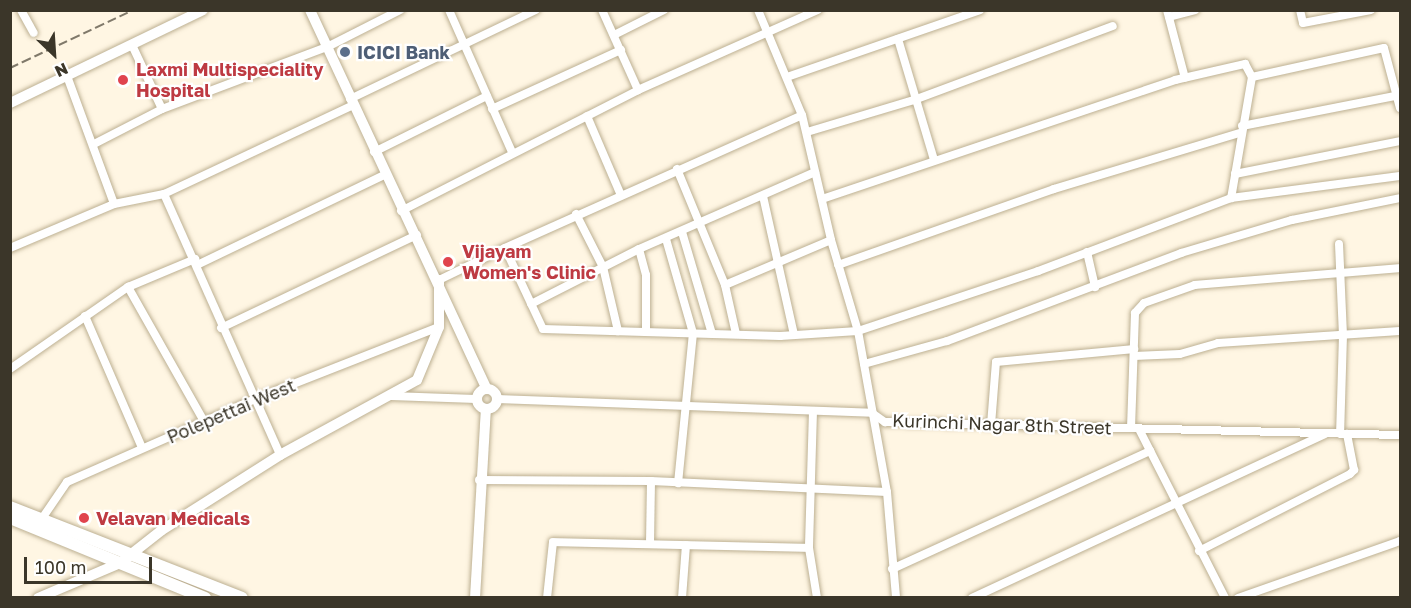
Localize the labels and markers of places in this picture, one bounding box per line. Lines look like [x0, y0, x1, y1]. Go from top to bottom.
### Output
place label: ICICI Bank [357, 41, 450, 63]
marker: ICICI Bank [338, 45, 352, 59]
place label: Laxmi Multispeciality Hospital [136, 59, 324, 101]
marker: Laxmi Multispeciality Hospital [114, 71, 132, 89]
place label: Vijayam Women's Clinic [462, 241, 596, 284]
marker: Vijayam Women's Clinic [439, 253, 457, 271]
place label: Velavan Medicals [96, 507, 250, 529]
marker: Velavan Medicals [77, 511, 91, 525]

